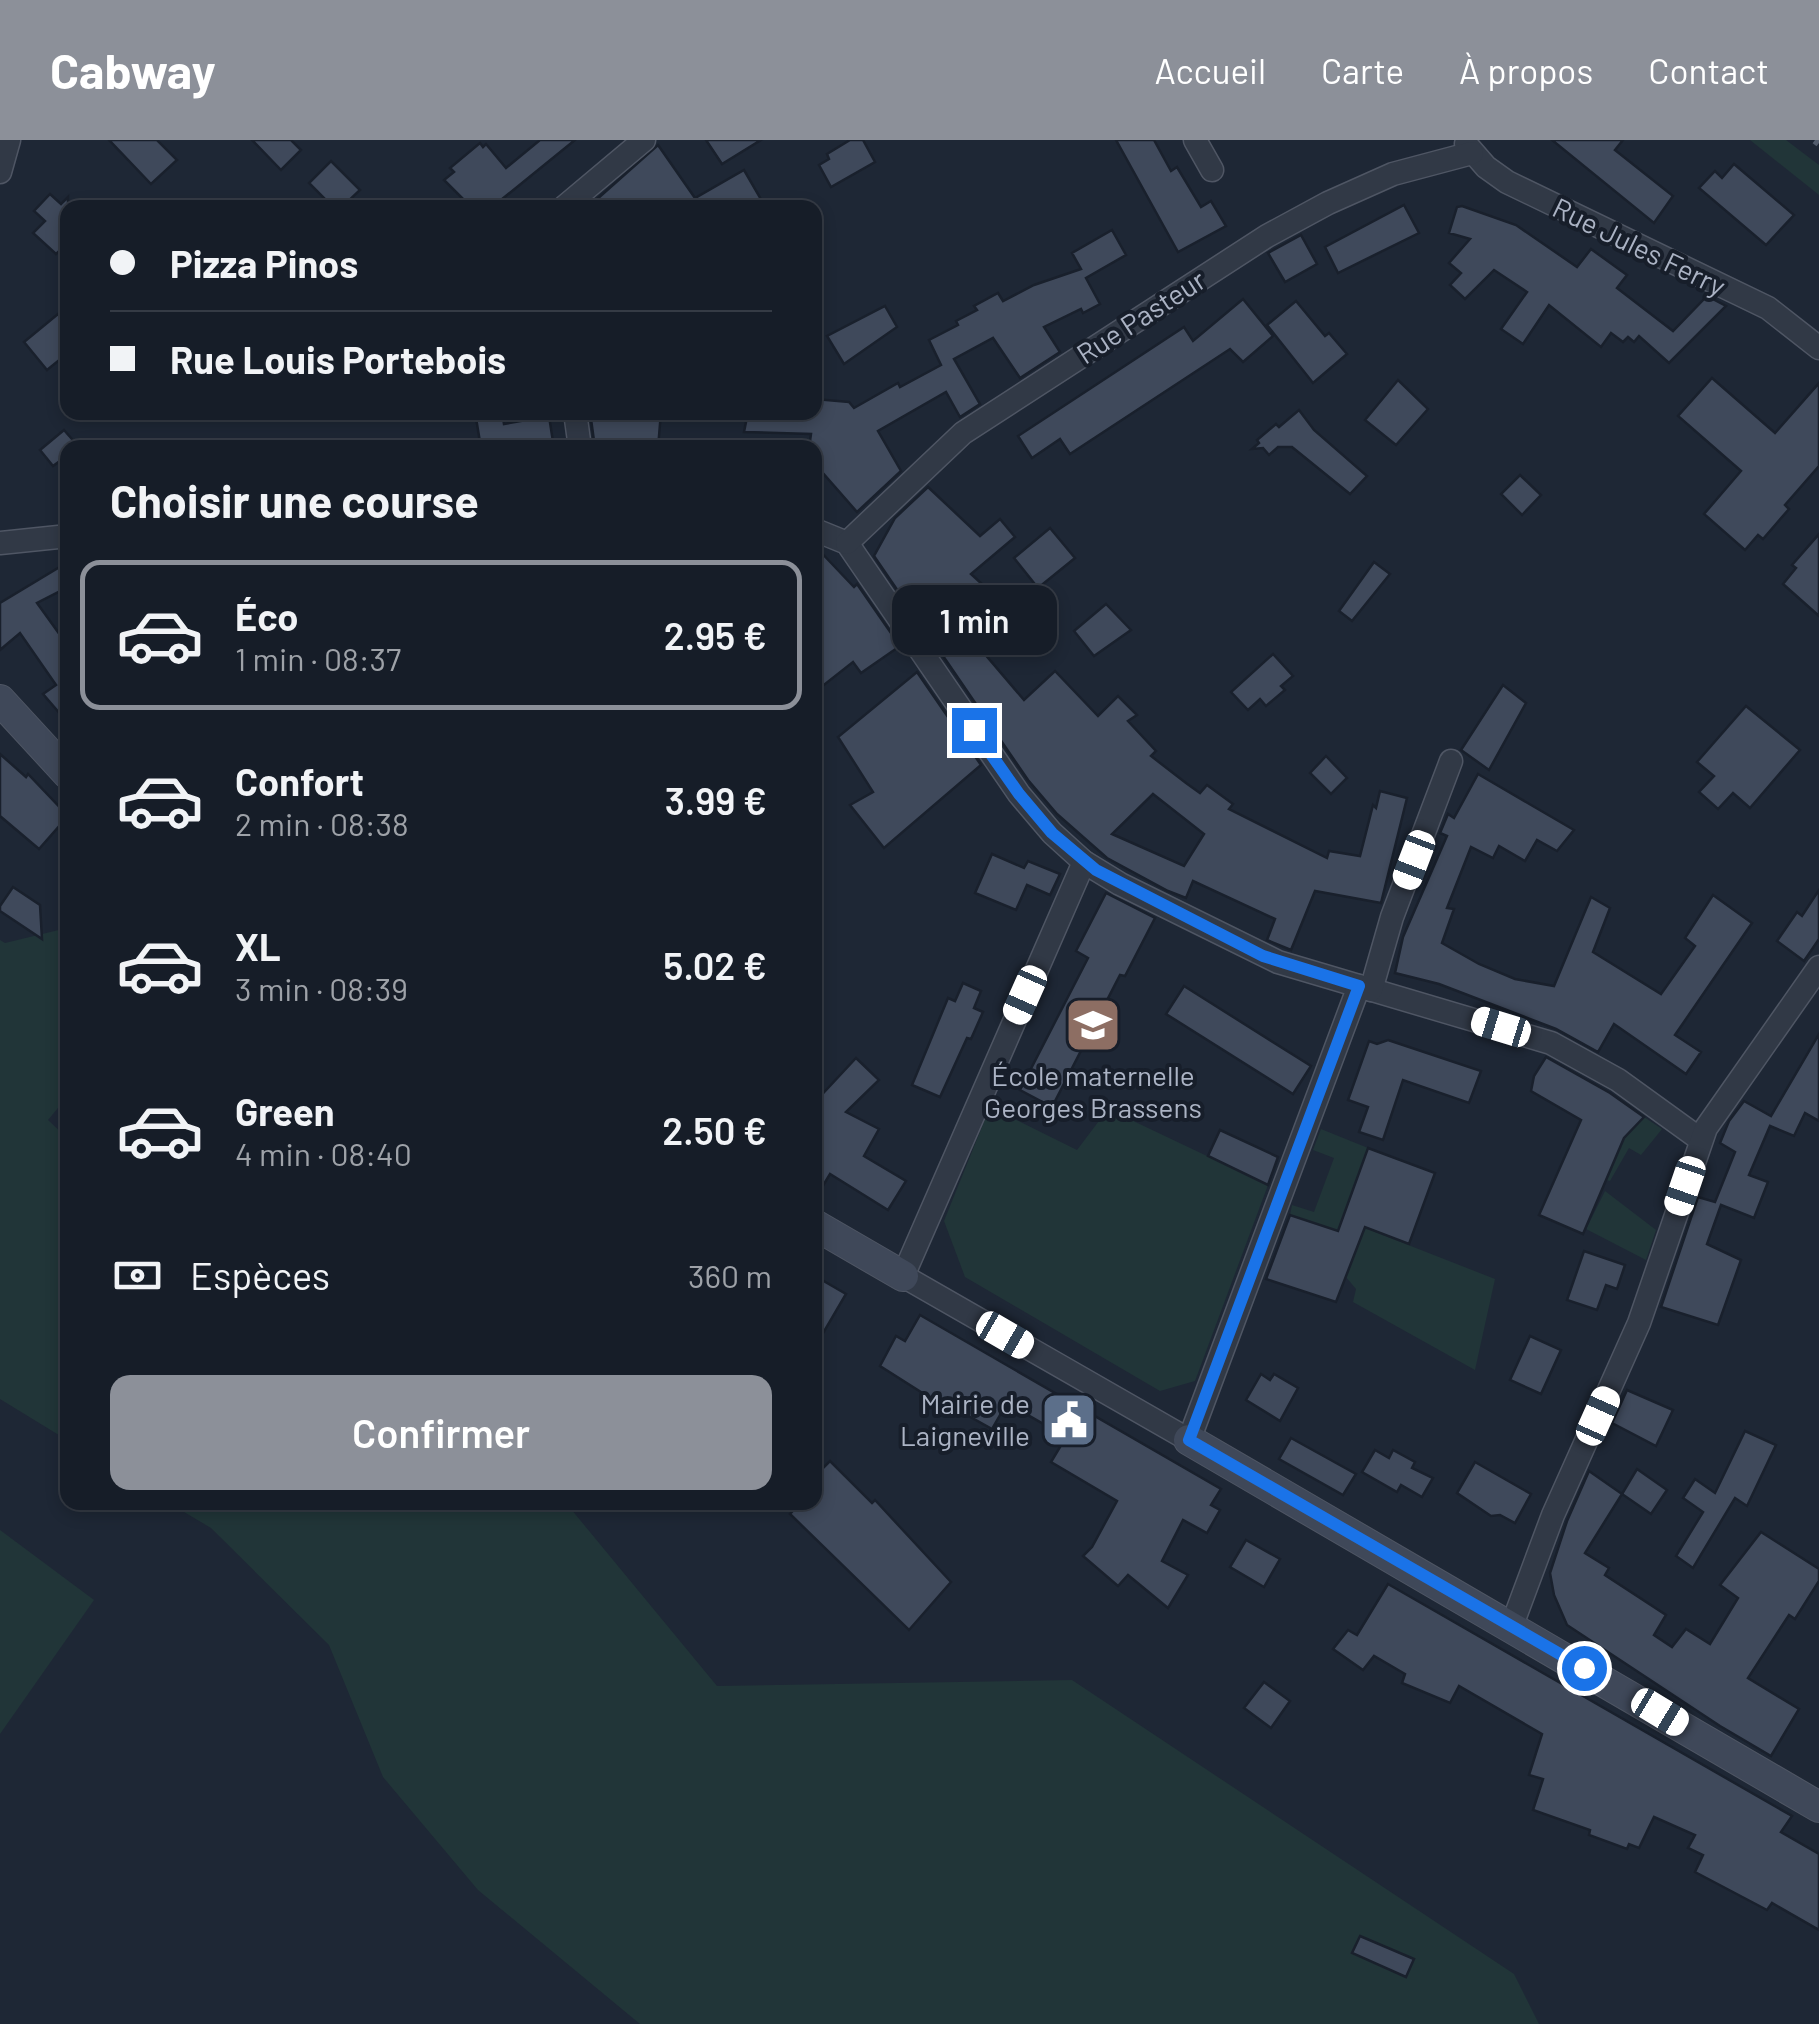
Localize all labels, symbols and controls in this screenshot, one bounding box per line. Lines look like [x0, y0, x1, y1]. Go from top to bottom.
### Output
text: Cabway [50, 41, 216, 99]
text: Accueil [1155, 49, 1266, 91]
text: Carte [1321, 49, 1404, 91]
text: À propos [1459, 49, 1593, 91]
text: Contact [1648, 49, 1769, 91]
street label: Rue Jules Ferry [1548, 190, 1731, 303]
text: Pizza Pinos [170, 240, 358, 286]
street label: Rue Pasteur [1070, 262, 1211, 370]
text: Rue Louis Portebois [170, 336, 506, 382]
text: Choisir une course [110, 473, 479, 527]
callout: 1 min [892, 585, 1056, 655]
icon: car [115, 590, 205, 680]
text: Éco [235, 593, 299, 639]
text: 1 min [940, 601, 1009, 639]
text: 2.95 € [664, 612, 767, 658]
text: 1 min · 08:37 [235, 639, 401, 677]
route end [952, 708, 997, 753]
icon: car [115, 755, 205, 845]
text: Confort [235, 758, 364, 804]
text: 3.99 € [665, 777, 767, 823]
text: 2 min · 08:38 [235, 804, 409, 842]
car [1389, 827, 1439, 893]
icon: car [115, 920, 205, 1010]
text: XL [235, 923, 281, 969]
text: 5.02 € [663, 942, 767, 988]
car [999, 961, 1051, 1029]
text: 3 min · 08:39 [235, 969, 408, 1007]
school or university icon: École maternelle Georges Brassens [1063, 995, 1123, 1055]
car [1468, 1004, 1534, 1050]
place label: École maternelle Georges Brassens [984, 1058, 1202, 1124]
icon: car [115, 1085, 205, 1175]
text: Green [235, 1088, 335, 1134]
text: 2.50 € [662, 1107, 767, 1153]
text: 4 min · 08:40 [235, 1134, 412, 1172]
car [1661, 1153, 1709, 1219]
icon: cash [110, 1248, 165, 1303]
text: Espèces [190, 1252, 330, 1298]
text: 360 m [688, 1256, 772, 1294]
car [972, 1307, 1038, 1363]
button: Confirmer [110, 1375, 772, 1490]
car [1572, 1382, 1624, 1450]
place label: Mairie de Laigneville [900, 1386, 1030, 1452]
public building icon: Mairie de Laigneville [1039, 1390, 1099, 1450]
route start [1562, 1646, 1607, 1691]
car [1627, 1684, 1693, 1740]

